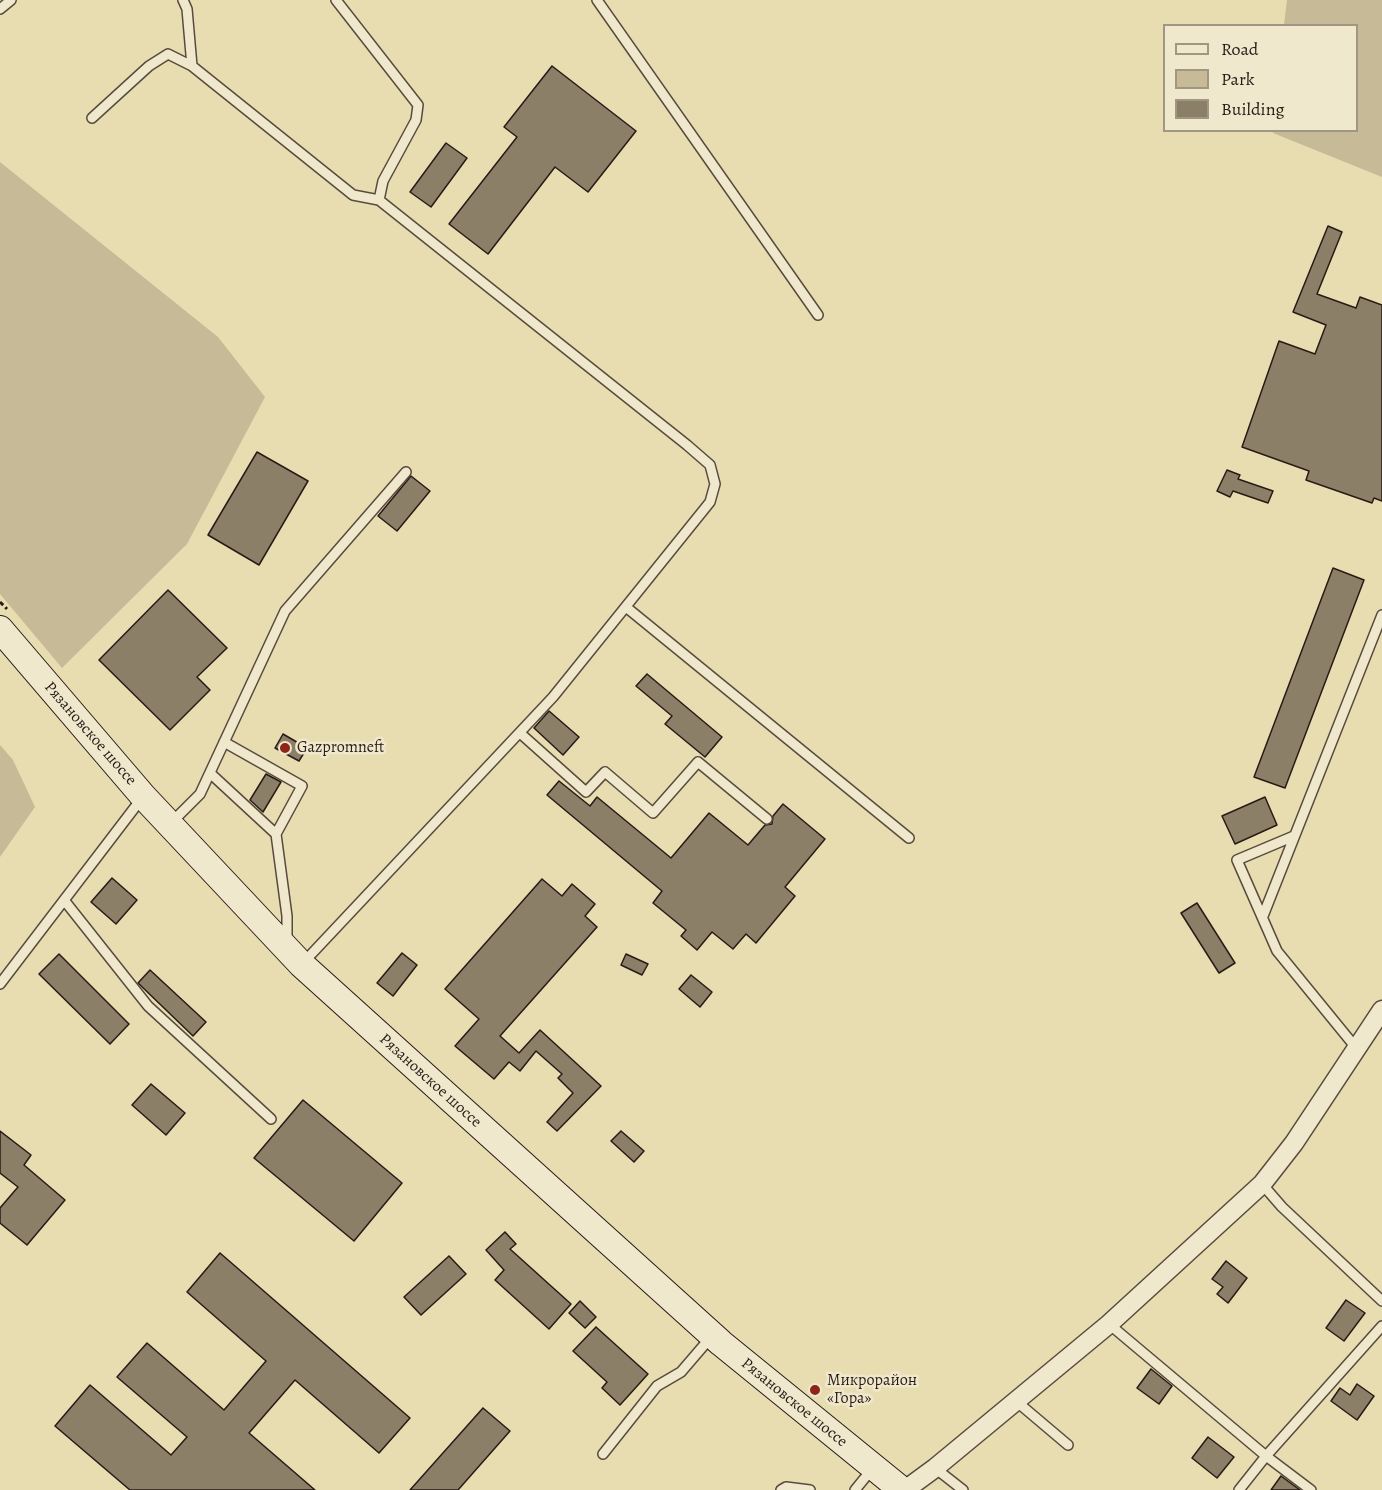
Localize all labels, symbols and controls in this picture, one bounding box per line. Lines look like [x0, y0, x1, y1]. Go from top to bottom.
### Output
legend [1163, 24, 1358, 132]
text: Road [1221, 37, 1258, 61]
text: Park [1221, 67, 1255, 91]
text: Building [1221, 97, 1285, 121]
street label: Рязановское шоссе [40, 678, 140, 790]
place label: Gazpromneft [297, 738, 384, 758]
marker: Gazpromneft [278, 741, 292, 755]
street label: Рязановское шоссе [375, 1030, 485, 1132]
street label: Рязановское шоссе [737, 1354, 851, 1452]
place label: Микрорайон «Гора» [827, 1371, 917, 1409]
marker: Микрорайон «Гора» [808, 1383, 822, 1397]

